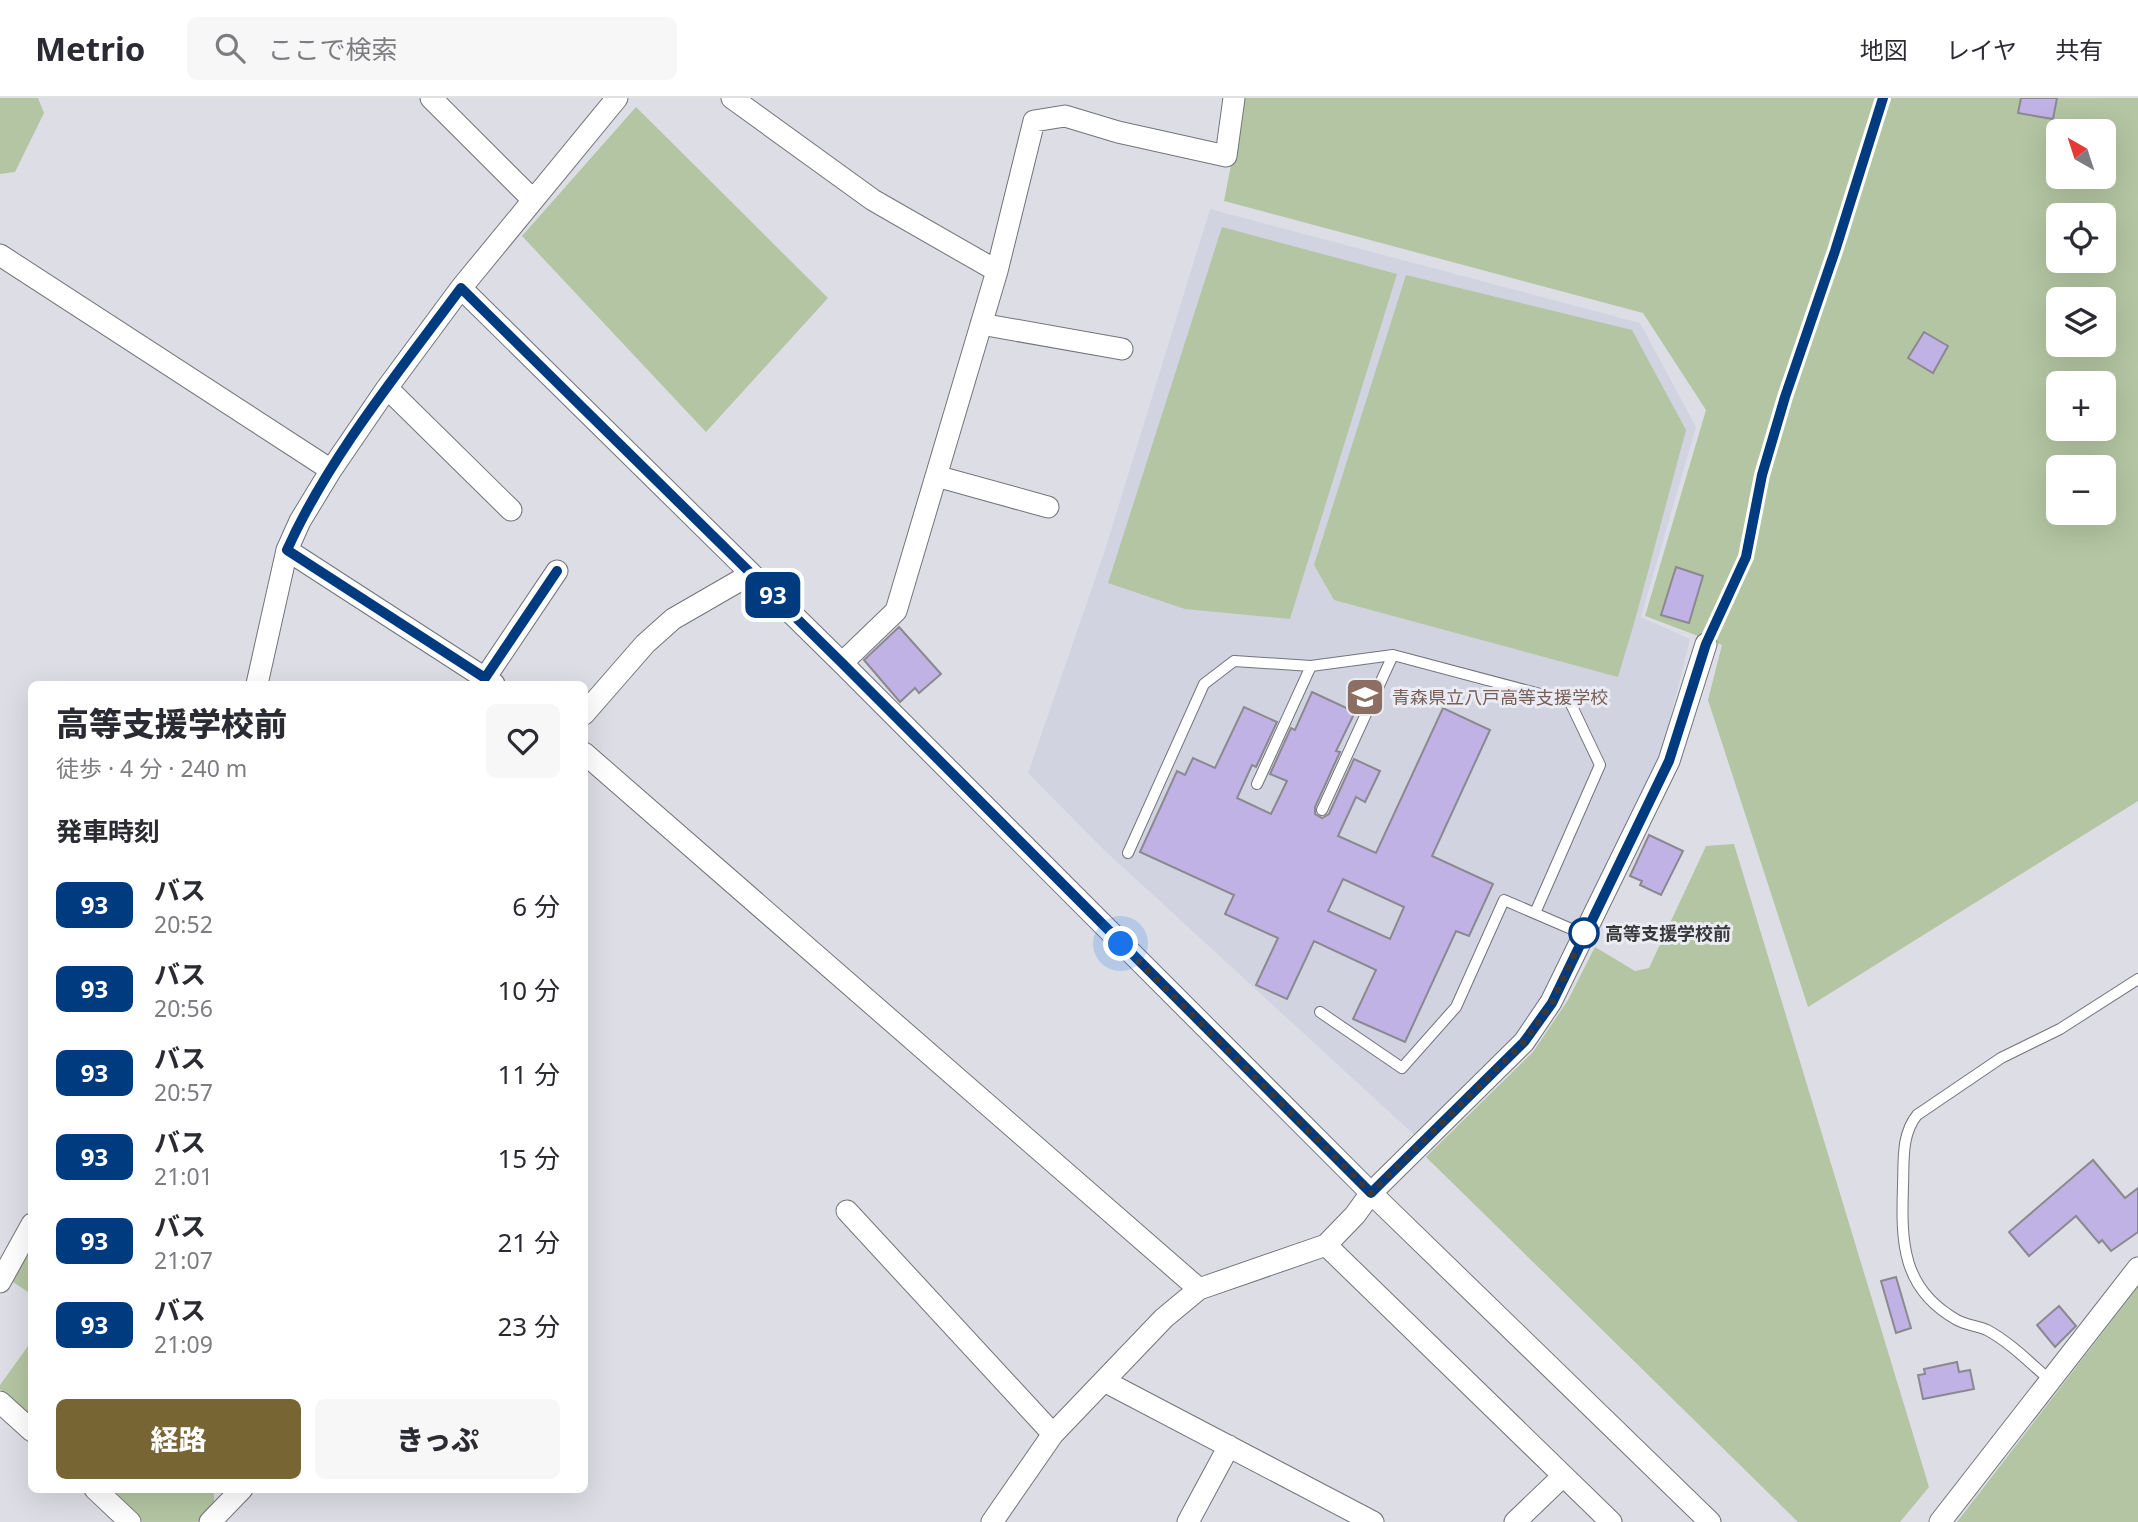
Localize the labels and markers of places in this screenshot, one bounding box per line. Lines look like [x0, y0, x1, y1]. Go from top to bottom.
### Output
school or university icon: 青森県立八戸高等支援学校 [1344, 676, 1386, 718]
place label: 青森県立八戸高等支援学校 [1392, 685, 1608, 709]
marker: 高等支援学校前 [1569, 918, 1599, 948]
place label: 高等支援学校前 [1605, 921, 1731, 945]

